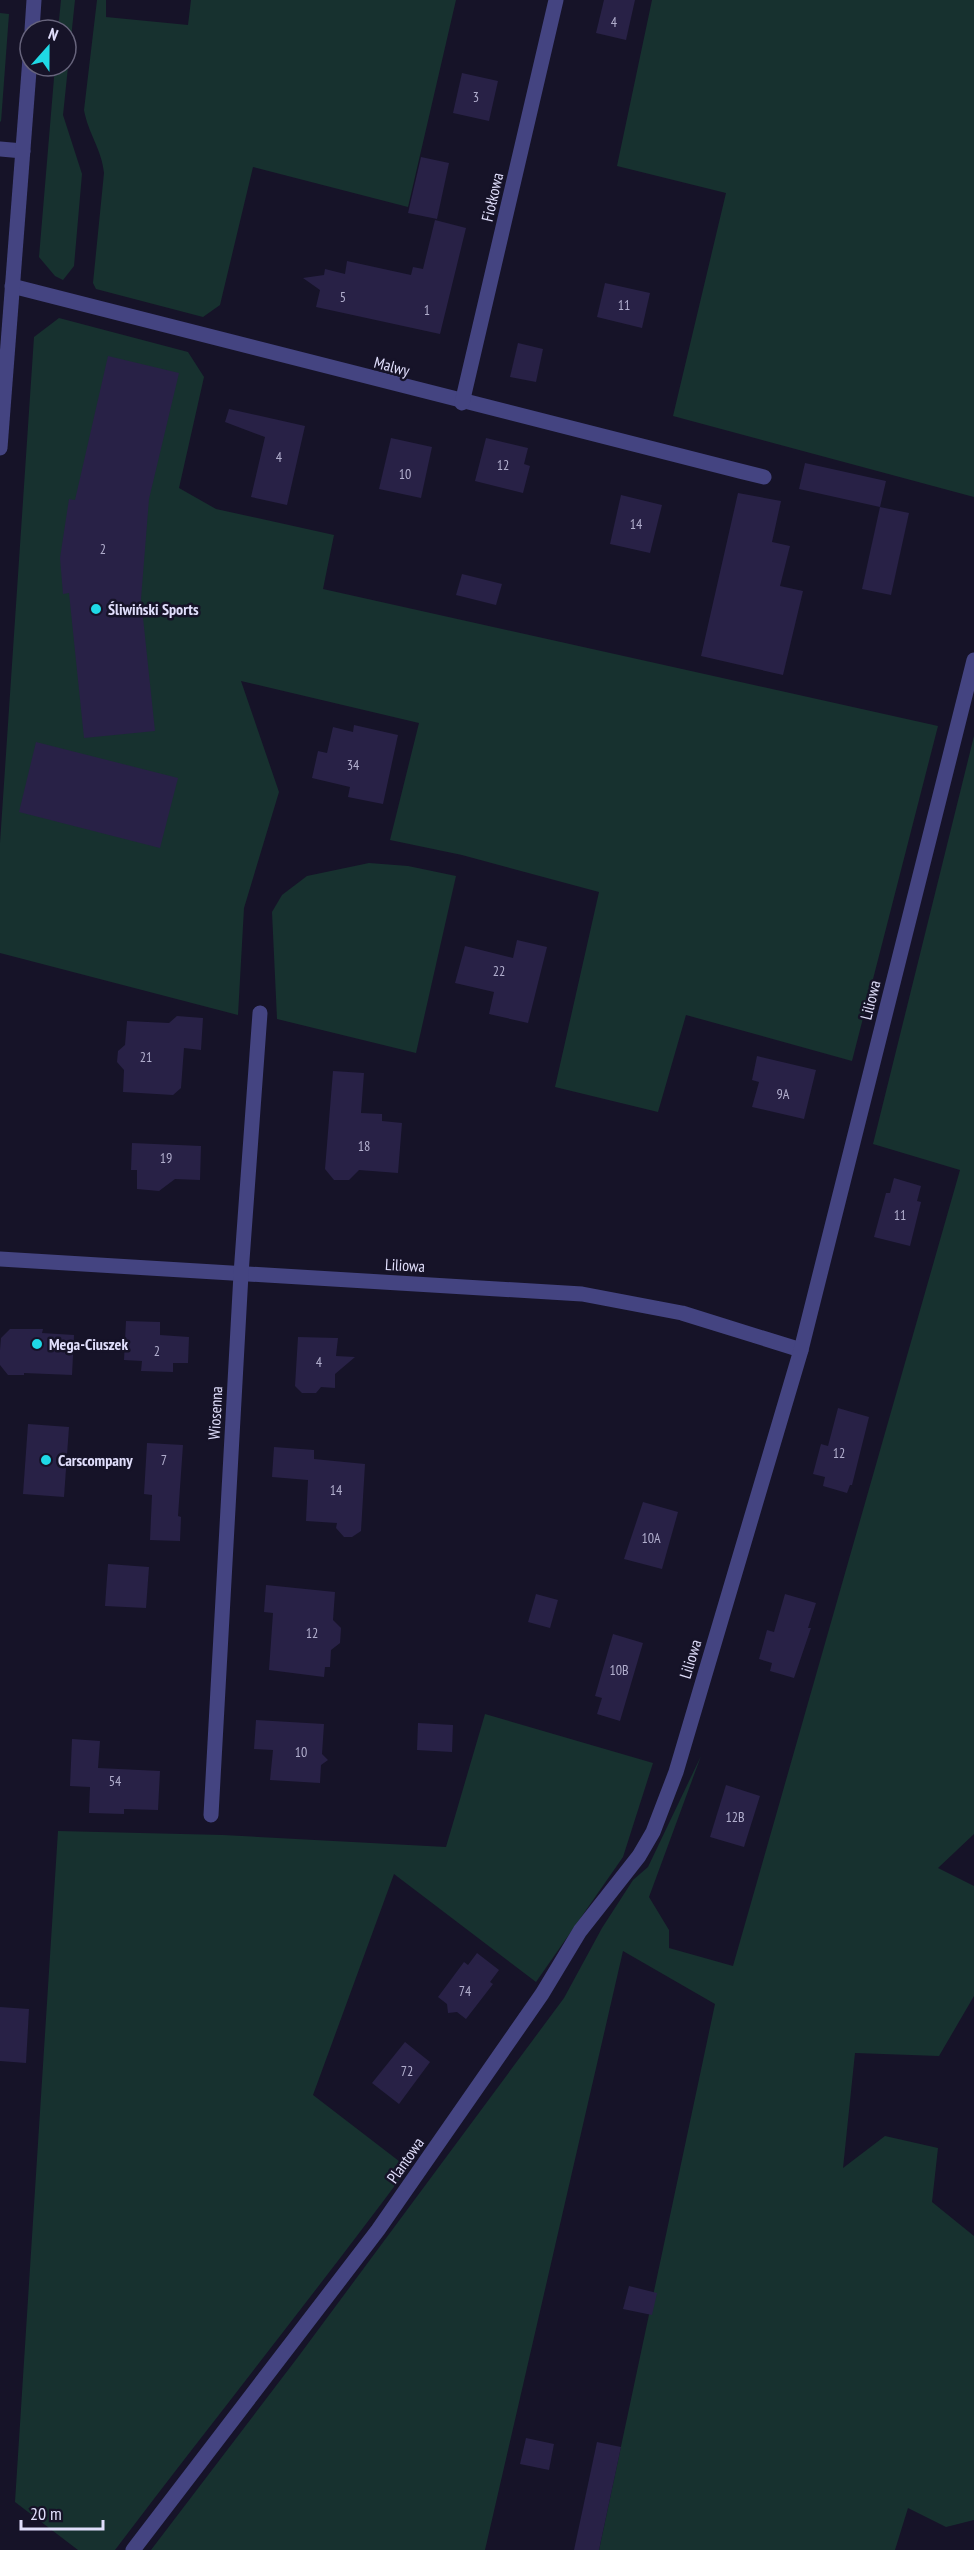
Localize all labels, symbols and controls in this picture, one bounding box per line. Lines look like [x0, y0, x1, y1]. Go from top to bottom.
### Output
house number: 4 [611, 13, 618, 31]
north arrow [18, 18, 78, 78]
text: N [46, 23, 61, 45]
house number: 3 [473, 88, 479, 106]
street label: Fiołkowa [477, 171, 507, 223]
house number: 5 [340, 288, 346, 306]
house number: 11 [618, 296, 630, 314]
house number: 1 [424, 301, 430, 319]
street label: Malwy [372, 352, 412, 380]
house number: 4 [276, 448, 283, 466]
house number: 12 [497, 456, 509, 474]
house number: 10 [399, 465, 411, 483]
house number: 14 [630, 515, 643, 533]
house number: 2 [100, 540, 106, 558]
place label: Śliwiński Sports [108, 599, 199, 619]
marker: Śliwiński Sports [89, 602, 103, 616]
house number: 34 [347, 756, 360, 774]
house number: 22 [493, 962, 505, 980]
street label: Liliowa [855, 978, 885, 1022]
house number: 21 [140, 1048, 152, 1066]
house number: 9A [777, 1085, 790, 1103]
house number: 18 [358, 1137, 370, 1155]
house number: 19 [160, 1149, 172, 1167]
house number: 11 [894, 1206, 906, 1224]
street label: Liliowa [385, 1254, 425, 1276]
place label: Mega-Ciuszek [49, 1334, 128, 1354]
marker: Mega-Ciuszek [30, 1337, 44, 1351]
house number: 2 [154, 1342, 160, 1360]
house number: 4 [316, 1353, 323, 1371]
street label: Wiosenna [204, 1386, 226, 1440]
house number: 12 [833, 1444, 845, 1462]
place label: Carscompany [58, 1450, 133, 1470]
house number: 7 [161, 1451, 167, 1469]
marker: Carscompany [39, 1453, 53, 1467]
house number: 14 [330, 1481, 343, 1499]
house number: 10A [641, 1529, 661, 1547]
house number: 12 [306, 1624, 318, 1642]
street label: Liliowa [675, 1637, 705, 1681]
house number: 10B [609, 1661, 629, 1679]
house number: 10 [295, 1743, 307, 1761]
house number: 54 [109, 1772, 122, 1790]
house number: 12B [725, 1808, 745, 1826]
house number: 74 [459, 1982, 472, 2000]
house number: 72 [401, 2062, 413, 2080]
street label: Plantowa [382, 2133, 428, 2187]
scale bar [21, 2493, 104, 2531]
text: 20 m [30, 2502, 62, 2525]

